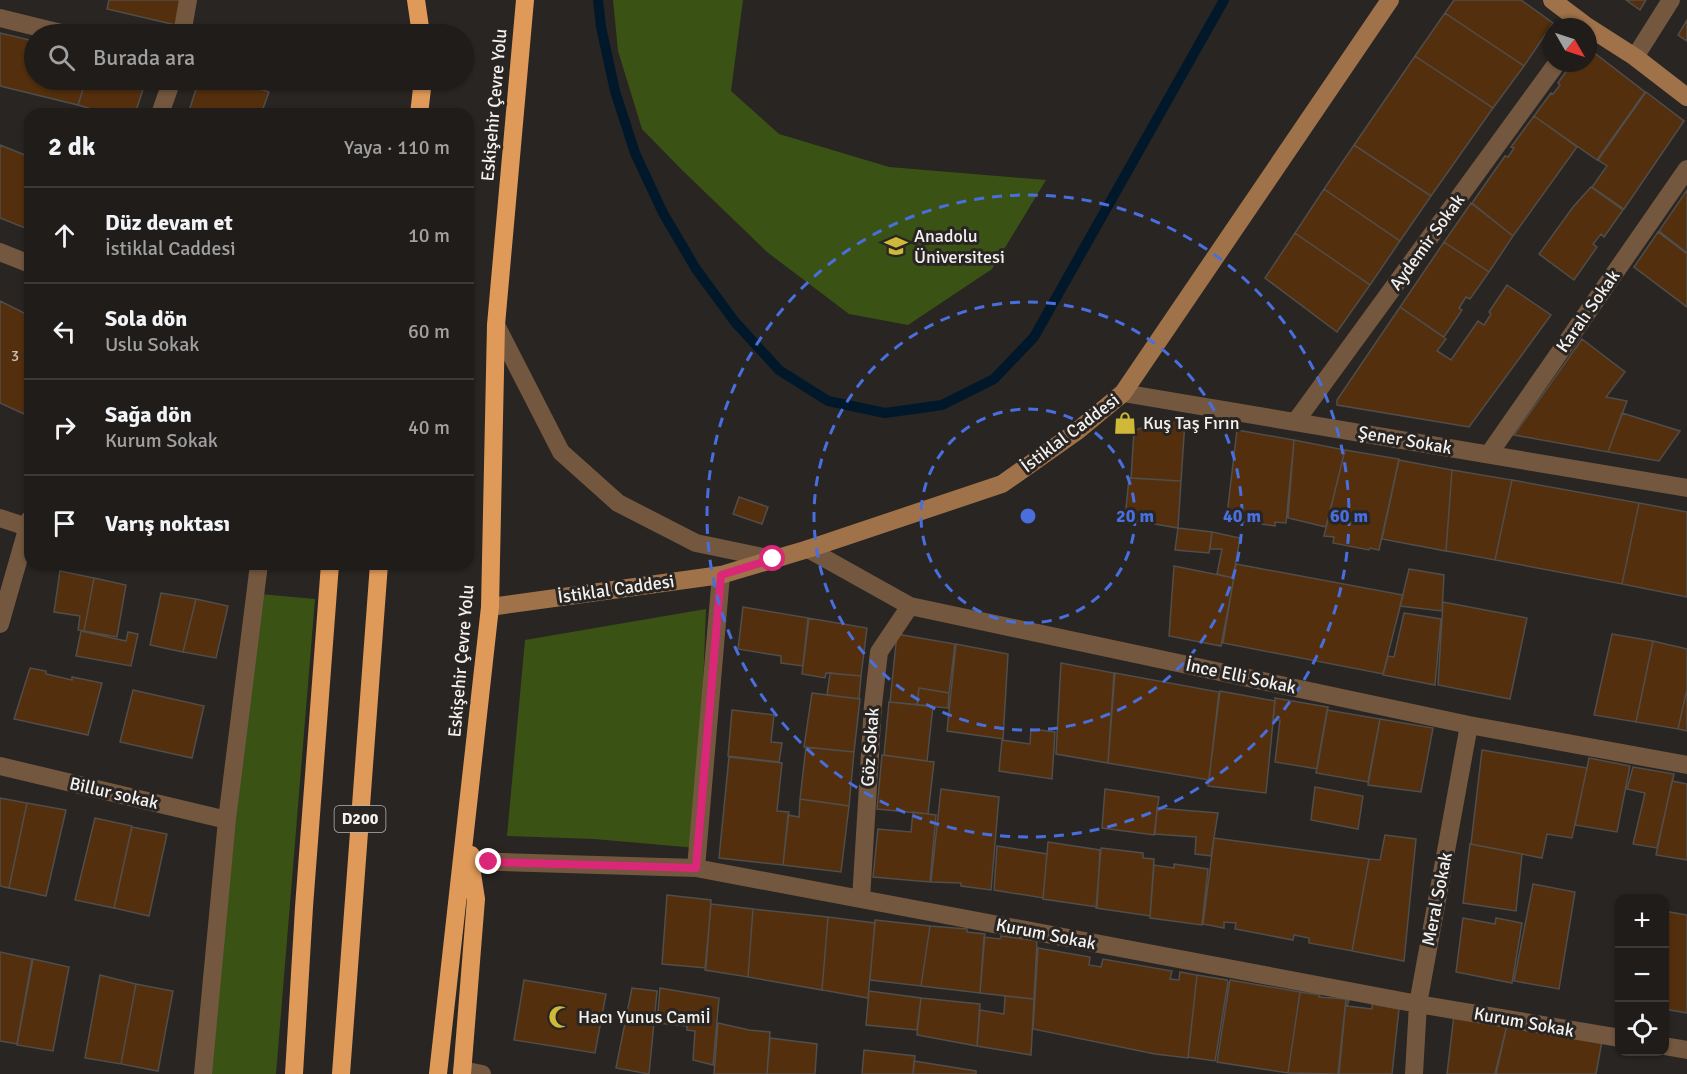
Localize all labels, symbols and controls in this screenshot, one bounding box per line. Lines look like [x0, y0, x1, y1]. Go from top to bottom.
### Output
north arrow [1543, 18, 1597, 72]
search box [24, 24, 474, 90]
street label: Eskişehir Çevre Yolu [476, 28, 512, 182]
icon: search [45, 41, 78, 74]
text: Burada ara [93, 44, 195, 71]
text: 2 dk [48, 131, 95, 163]
text: Yaya · 110 m [344, 135, 450, 160]
street label: Aydemir Sokak [1385, 189, 1469, 295]
text: Düz devam et [105, 209, 233, 236]
icon: ahead [48, 219, 81, 252]
text: 10 m [408, 223, 450, 248]
place label: Anadolu Üniversitesi [914, 225, 1005, 268]
school or university icon: Anadolu Üniversitesi [883, 233, 909, 259]
text: İstiklal Caddesi [105, 236, 236, 261]
street label: Karalı Sokak [1551, 265, 1625, 357]
text: Sola dön [105, 305, 187, 332]
icon: left [48, 315, 81, 348]
text: 60 m [408, 319, 450, 344]
text: Uslu Sokak [105, 332, 199, 357]
house number: 3 [11, 347, 19, 365]
street label: İstiklal Caddesi [1016, 389, 1124, 477]
text: Sağa dön [105, 401, 192, 428]
shop icon: Kuş Taş Fırın [1112, 410, 1138, 436]
icon: right [48, 411, 81, 444]
place label: Kuş Taş Fırın [1143, 412, 1239, 434]
text: 40 m [408, 415, 450, 440]
street label: Şener Sokak [1356, 421, 1454, 459]
text: Kurum Sokak [105, 428, 218, 453]
text: 20 m [1116, 505, 1154, 527]
text: 40 m [1223, 505, 1261, 527]
text: 60 m [1330, 505, 1368, 527]
centre of rings [1018, 506, 1038, 526]
icon: arrive [48, 507, 81, 540]
text: Varış noktası [105, 510, 230, 537]
route start [759, 545, 785, 571]
street label: İstiklal Caddesi [556, 570, 676, 608]
street label: Eskişehir Çevre Yolu [443, 584, 479, 738]
street label: İnce Elli Sokak [1184, 654, 1298, 698]
street label: Göz Sokak [856, 707, 884, 787]
street label: Billur sokak [67, 772, 161, 814]
road number: D200 [334, 806, 386, 832]
route end [475, 848, 501, 874]
street label: Meral Sokak [1417, 850, 1457, 948]
map controls [1615, 894, 1669, 1056]
button: + [1615, 894, 1669, 948]
street label: Kurum Sokak [994, 914, 1098, 954]
button: − [1615, 948, 1669, 1002]
street label: Kurum Sokak [1472, 1002, 1576, 1042]
button: locate [1615, 1002, 1669, 1056]
mosque icon: Hacı Yunus Camiİ [547, 1004, 573, 1030]
place label: Hacı Yunus Camiİ [578, 1006, 711, 1028]

